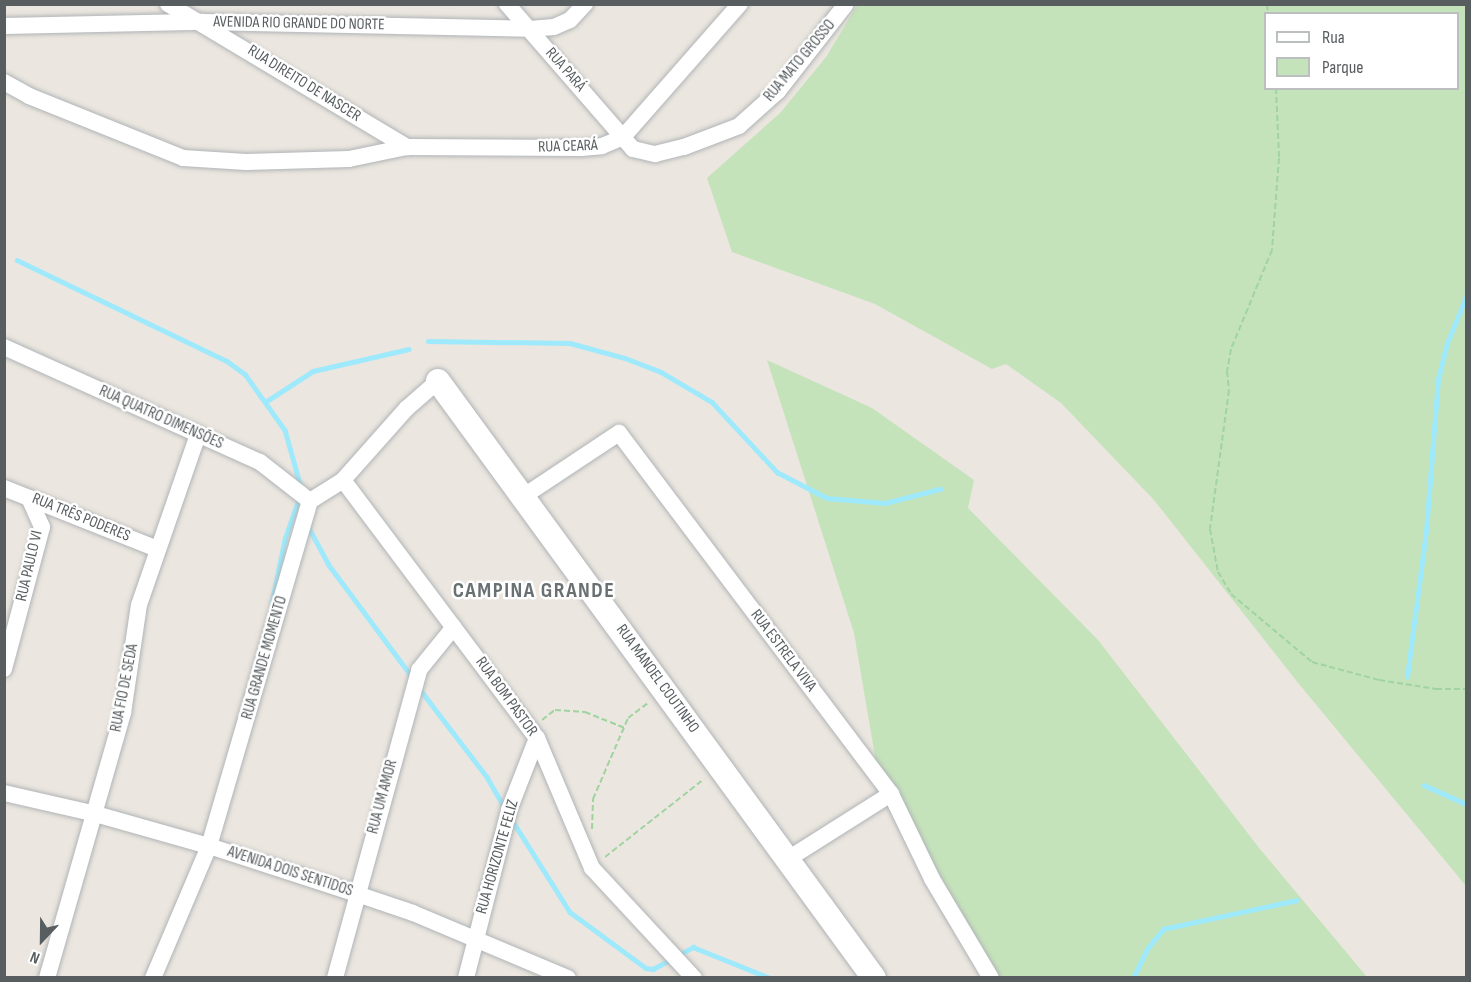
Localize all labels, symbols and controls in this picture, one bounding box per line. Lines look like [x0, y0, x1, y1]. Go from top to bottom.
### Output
legend [1264, 12, 1459, 90]
street label: AVENIDA RIO GRANDE DO NORTE [213, 13, 385, 35]
street label: RUA MATO GROSSO [760, 16, 840, 106]
text: Rua [1322, 27, 1345, 48]
street label: RUA DIREITO DE NASCER [244, 41, 364, 127]
street label: RUA PARÁ [541, 44, 589, 96]
text: Parque [1322, 57, 1363, 78]
street label: RUA CEARÁ [538, 136, 598, 158]
street label: RUA QUATRO DIMENSÕES [96, 382, 226, 454]
street label: RUA TRÊS PODERES [29, 490, 133, 546]
street label: RUA PAULO VI [13, 529, 47, 603]
district label: CAMPINA GRANDE [453, 578, 615, 604]
street label: RUA GRANDE MOMENTO [238, 594, 292, 722]
street label: RUA ESTRELA VIVA [746, 606, 820, 696]
street label: RUA MANOEL COUTINHO [611, 621, 703, 737]
street label: RUA FIO DE SEDA [107, 642, 143, 734]
street label: RUA BOM PASTOR [471, 654, 541, 740]
street label: RUA UM AMOR [364, 758, 402, 836]
street label: RUA HORIZONTE FELIZ [473, 798, 523, 916]
street label: AVENIDA DOIS SENTIDOS [225, 843, 355, 901]
north arrow [12, 910, 72, 970]
text: N [28, 947, 43, 968]

